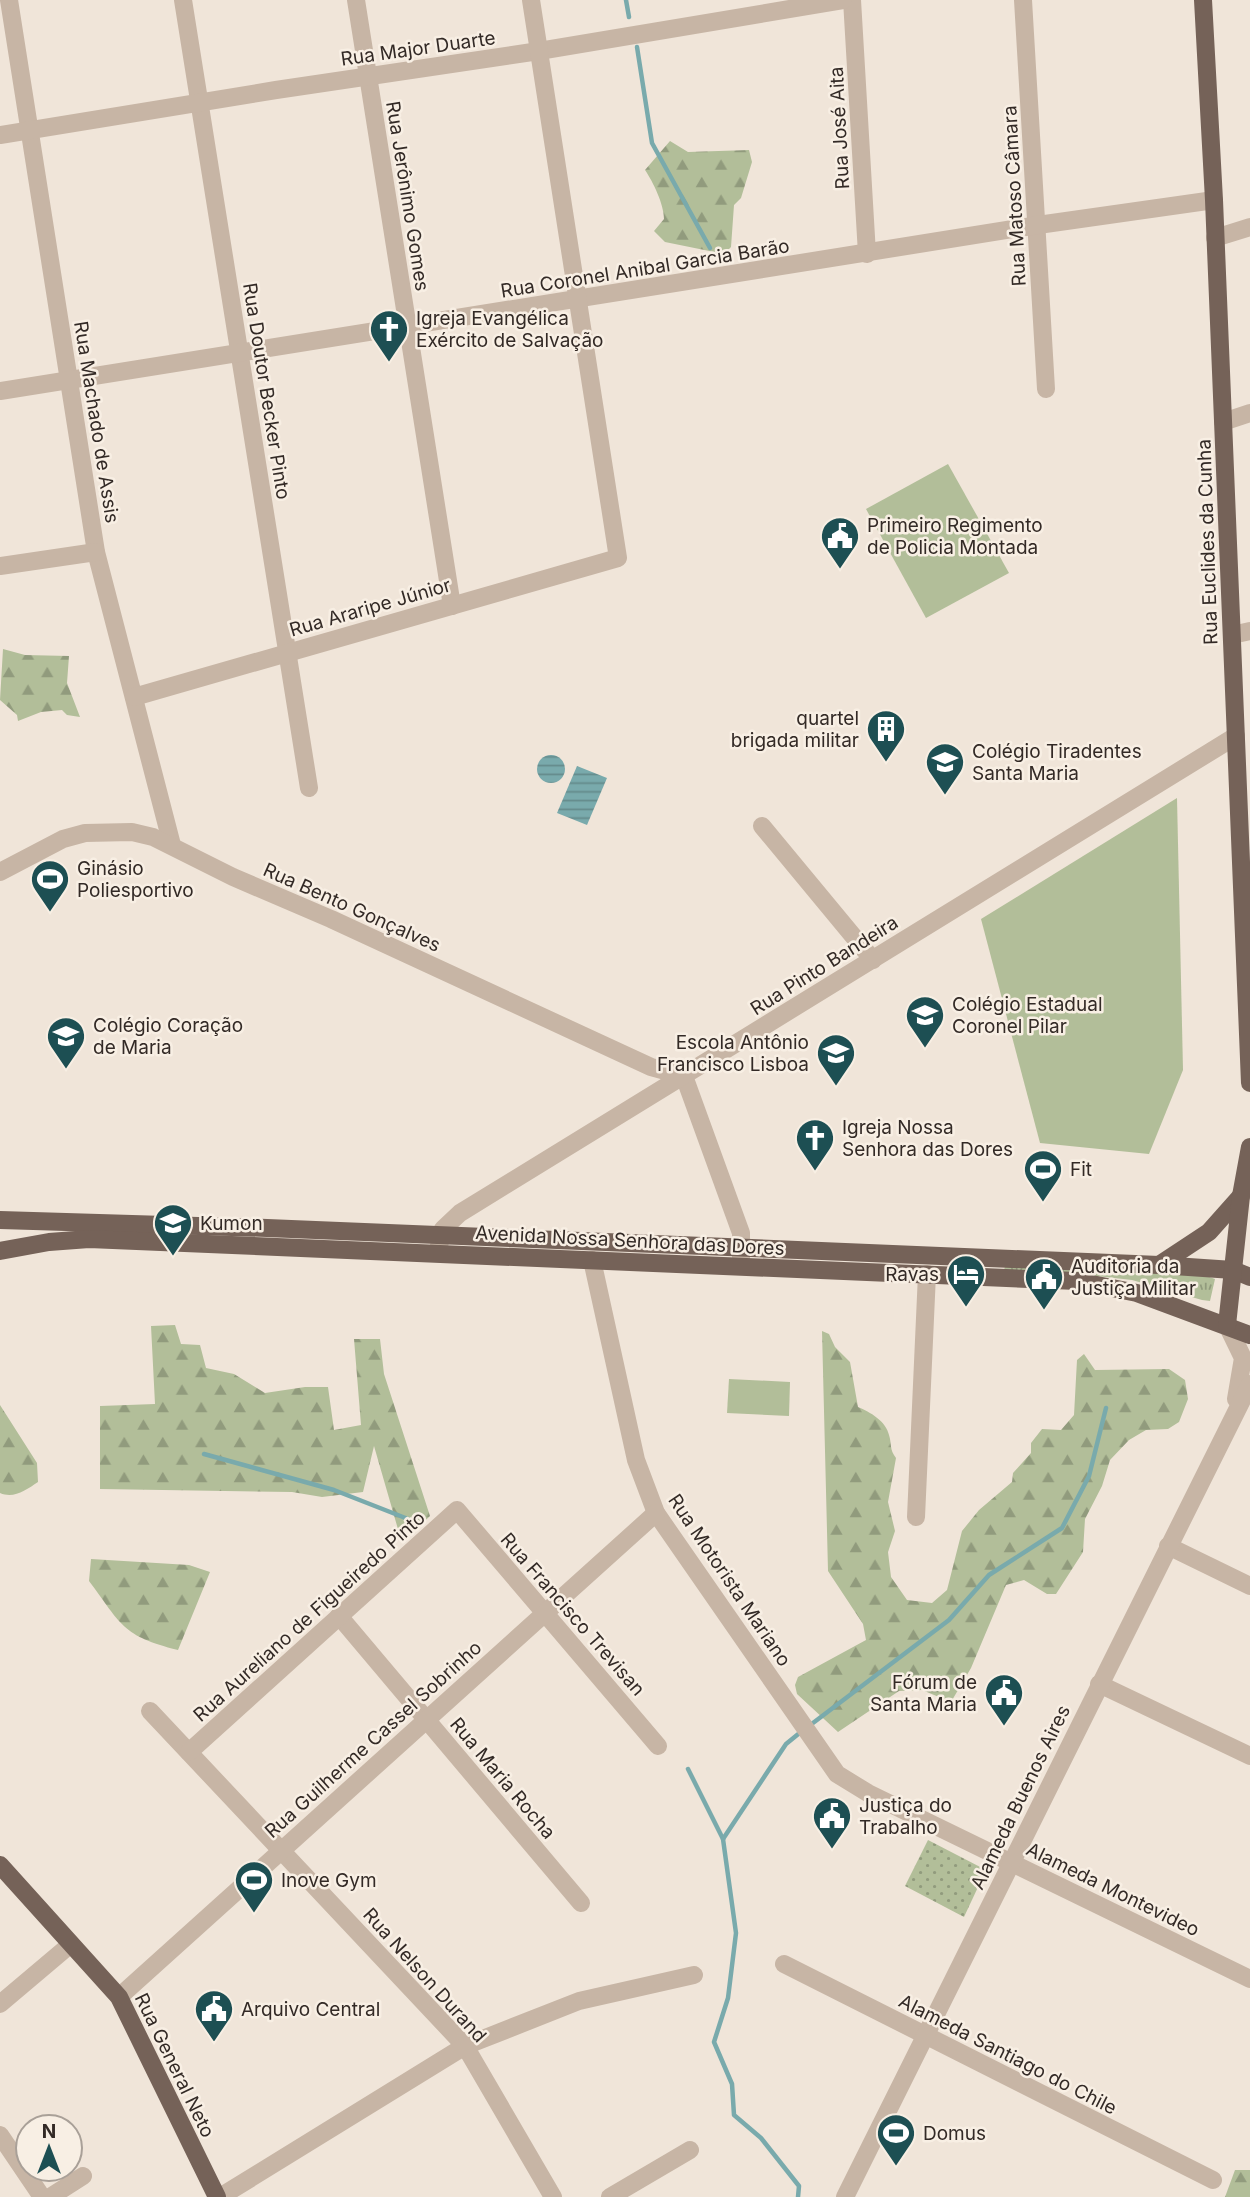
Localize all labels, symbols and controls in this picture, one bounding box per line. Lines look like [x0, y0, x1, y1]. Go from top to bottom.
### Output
street label: Rua Major Duarte [339, 26, 497, 71]
street label: Rua José Aita [825, 66, 854, 190]
street label: Rua Jerônimo Gomes [381, 99, 434, 293]
street label: Rua Matoso Câmara [998, 105, 1031, 287]
street label: Rua Coronel Anibal Garcia Barão [499, 234, 791, 303]
street label: Rua Doutor Becker Pinto [238, 281, 295, 501]
place label: Igreja Evangélica Exército de Salvação [416, 307, 603, 352]
church icon: Igreja Evangélica Exército de Salvação [368, 308, 410, 363]
street label: Rua Machado de Assis [69, 319, 124, 525]
street label: Rua Euclides da Cunha [1192, 439, 1223, 645]
place label: Primeiro Regimento de Policia Montada [867, 514, 1043, 559]
public building icon: Primeiro Regimento de Policia Montada [819, 515, 861, 570]
street label: Rua Araripe Júnior [287, 573, 454, 642]
place label: quartel brigada militar [731, 707, 859, 752]
building icon: quartel brigada militar [865, 708, 907, 763]
place label: Colégio Tiradentes Santa Maria [972, 740, 1142, 785]
school or university icon: Colégio Tiradentes Santa Maria [924, 741, 966, 796]
place label: Ginásio Poliesportivo [77, 857, 194, 902]
sports icon: Ginásio Poliesportivo [29, 858, 71, 913]
street label: Rua Bento Gonçalves [260, 858, 444, 957]
street label: Rua Pinto Bandeira [746, 911, 902, 1020]
place label: Colégio Estadual Coronel Pilar [952, 993, 1103, 1038]
school or university icon: Colégio Estadual Coronel Pilar [904, 994, 946, 1049]
place label: Colégio Coração de Maria [93, 1014, 243, 1059]
school or university icon: Colégio Coração de Maria [45, 1015, 87, 1070]
place label: Escola Antônio Francisco Lisboa [657, 1031, 809, 1076]
school or university icon: Escola Antônio Francisco Lisboa [815, 1032, 857, 1087]
place label: Igreja Nossa Senhora das Dores [842, 1116, 1013, 1161]
church icon: Igreja Nossa Senhora das Dores [794, 1117, 836, 1172]
sports icon: Fit [1022, 1148, 1064, 1203]
place label: Fit [1070, 1158, 1092, 1181]
school or university icon: Kumon [152, 1202, 194, 1257]
place label: Kumon [200, 1212, 263, 1235]
street label: Avenida Nossa Senhora das Dores [475, 1221, 785, 1260]
hotel icon: Ravas [945, 1253, 987, 1308]
place label: Auditoria da Justiça Militar [1071, 1255, 1196, 1300]
public building icon: Auditoria da Justiça Militar [1023, 1256, 1065, 1311]
place label: Ravas [885, 1263, 939, 1286]
street label: Rua Motorista Mariano [663, 1490, 796, 1671]
street label: Rua Aureliano de Figueiredo Pinto [189, 1506, 430, 1727]
street label: Rua Francisco Trevisan [496, 1528, 650, 1700]
street label: Rua Guilherme Cassel Sobrinho [260, 1636, 486, 1843]
place label: Fórum de Santa Maria [870, 1671, 977, 1716]
public building icon: Fórum de Santa Maria [983, 1672, 1025, 1727]
street label: Alameda Buenos Aires [966, 1701, 1075, 1893]
street label: Rua Maria Rocha [445, 1713, 560, 1844]
place label: Justiça do Trabalho [859, 1794, 952, 1839]
public building icon: Justiça do Trabalho [811, 1795, 853, 1850]
street label: Alameda Montevideo [1023, 1838, 1203, 1941]
sports icon: Inove Gym [233, 1859, 275, 1914]
place label: Inove Gym [281, 1869, 377, 1892]
street label: Rua Nelson Durand [358, 1903, 491, 2047]
public building icon: Arquivo Central [193, 1988, 235, 2043]
street label: Rua General Neto [130, 1989, 219, 2141]
street label: Alameda Santiago do Chile [895, 1989, 1121, 2120]
place label: Arquivo Central [241, 1998, 380, 2021]
sports icon: Domus [875, 2112, 917, 2167]
north arrow [14, 2113, 84, 2183]
text: N [42, 2120, 56, 2143]
place label: Domus [923, 2122, 986, 2145]

